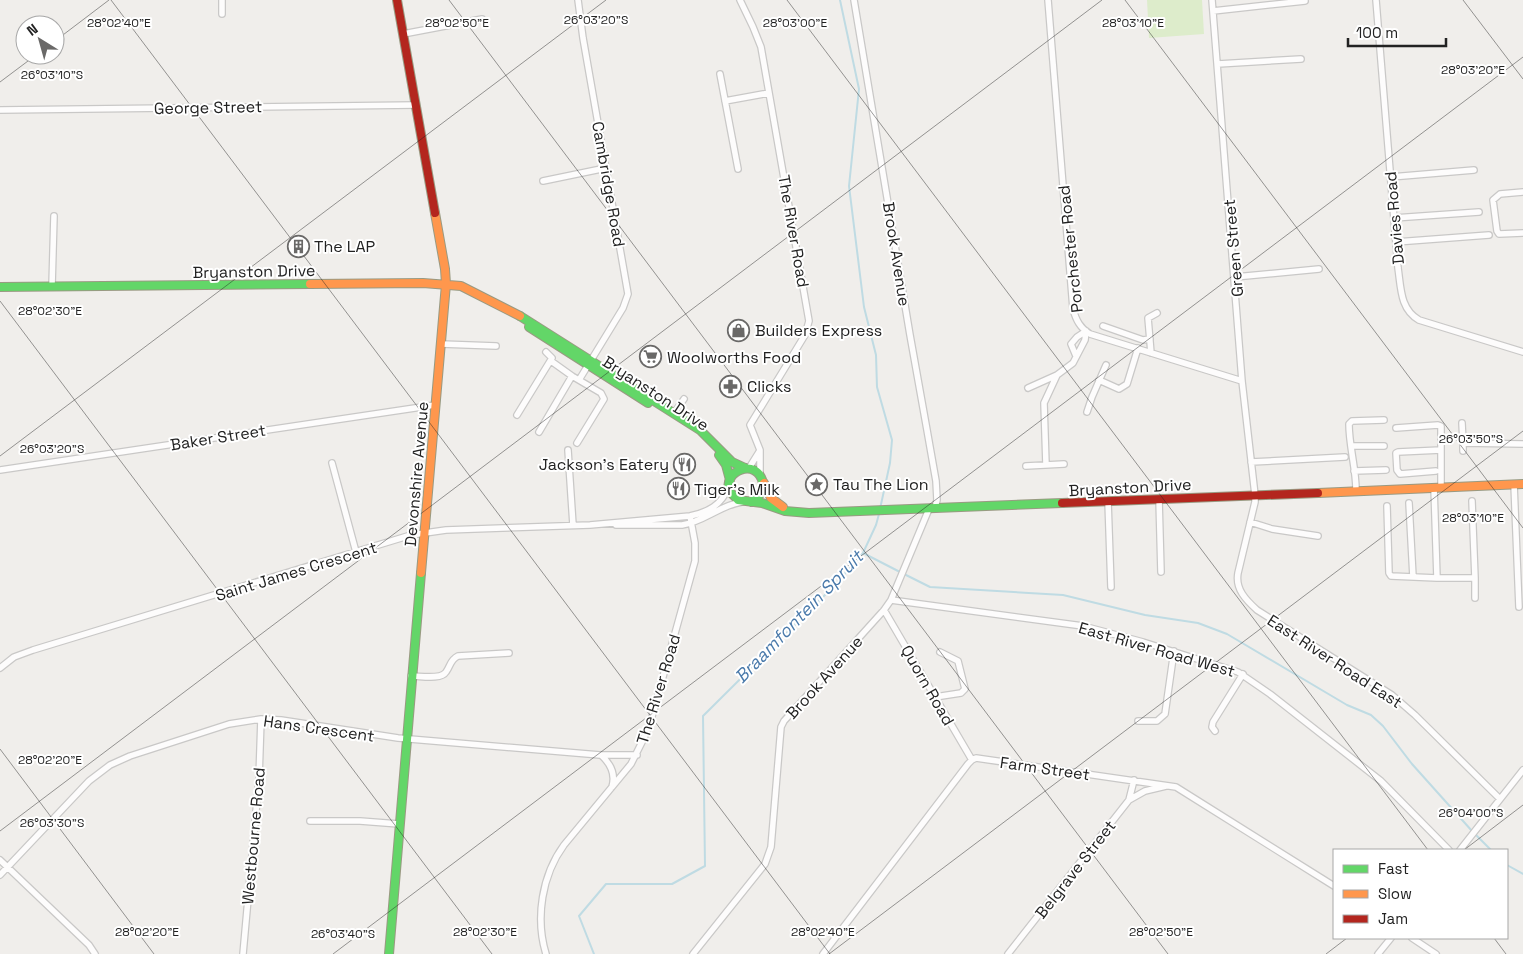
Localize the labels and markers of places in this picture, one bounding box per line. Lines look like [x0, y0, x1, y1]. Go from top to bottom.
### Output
building icon: The LAP [286, 234, 310, 258]
place label: The LAP [314, 236, 376, 257]
shop icon: Builders Express [727, 318, 751, 342]
place label: Builders Express [755, 320, 882, 341]
supermarket icon: Woolworths Food [639, 345, 663, 369]
place label: Woolworths Food [667, 347, 801, 368]
pharmacy icon: Clicks [719, 374, 743, 398]
place label: Clicks [747, 376, 792, 397]
restaurant icon: Jackson's Eatery [673, 452, 697, 476]
place label: Jackson's Eatery [539, 454, 669, 475]
place icon: Tau The Lion [805, 472, 829, 496]
place label: Tau The Lion [833, 474, 929, 495]
restaurant icon: Tiger's Milk [666, 477, 690, 501]
place label: Tiger's Milk [694, 479, 780, 500]

